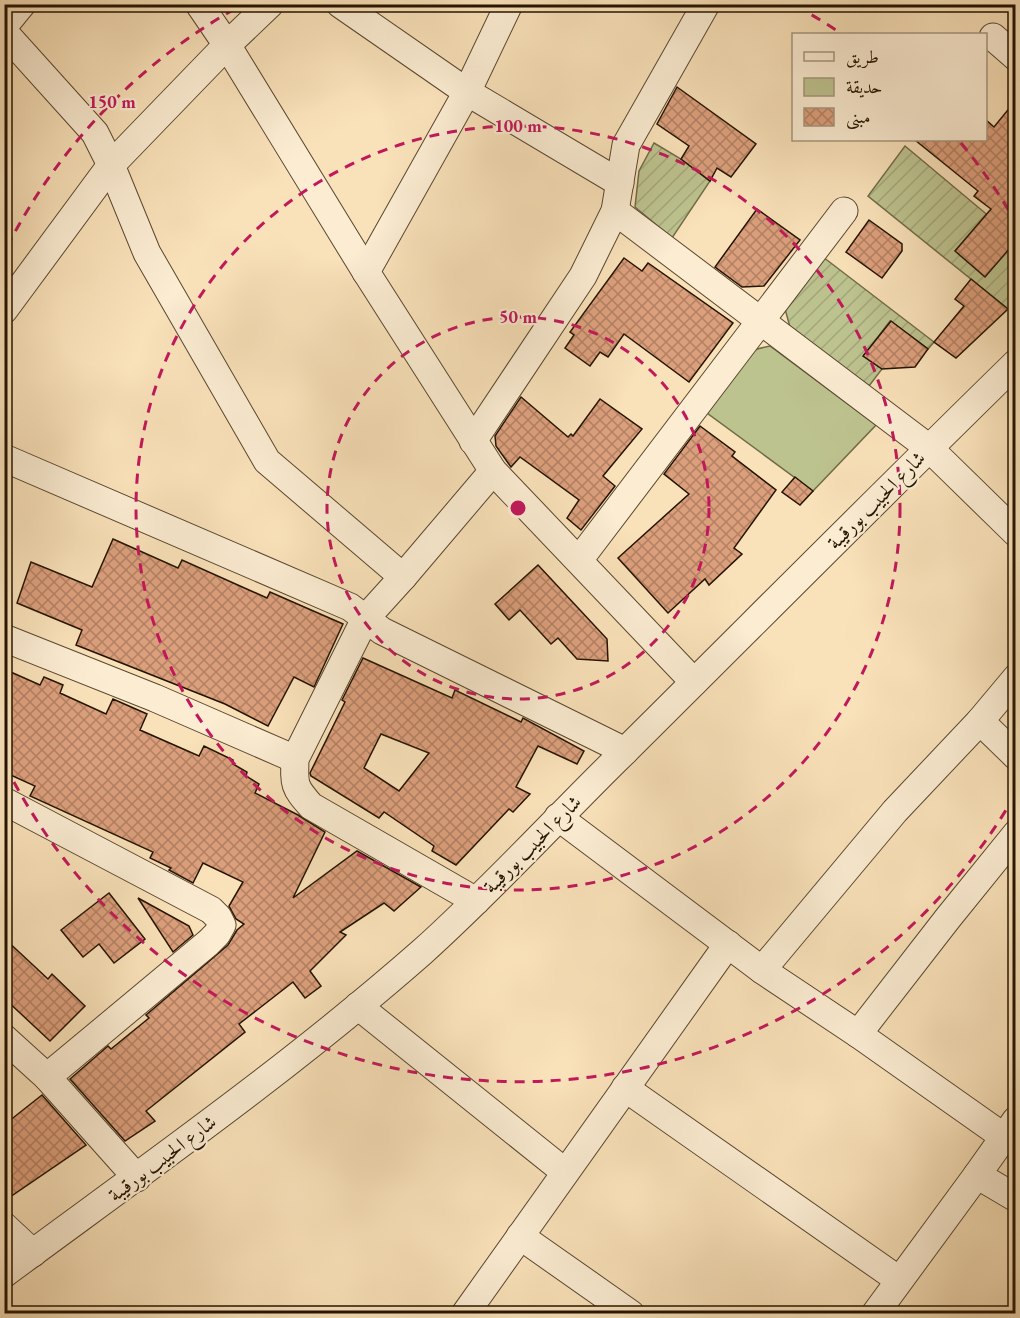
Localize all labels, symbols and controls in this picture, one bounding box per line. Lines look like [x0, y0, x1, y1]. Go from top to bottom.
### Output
legend [792, 33, 987, 141]
text: طريق [846, 45, 879, 69]
text: حديقة [846, 75, 882, 98]
text: 150 m [88, 90, 136, 113]
text: مبنى [846, 105, 871, 130]
text: 100 m [494, 114, 542, 137]
text: 50 m [499, 305, 537, 328]
street label: شارع الحبيب بورقيبة [821, 445, 934, 558]
centre of rings [508, 498, 528, 518]
street label: شارع الحبيب بورقيبة [477, 789, 590, 902]
street label: شارع الحبيب بورقيبة [103, 1109, 224, 1211]

